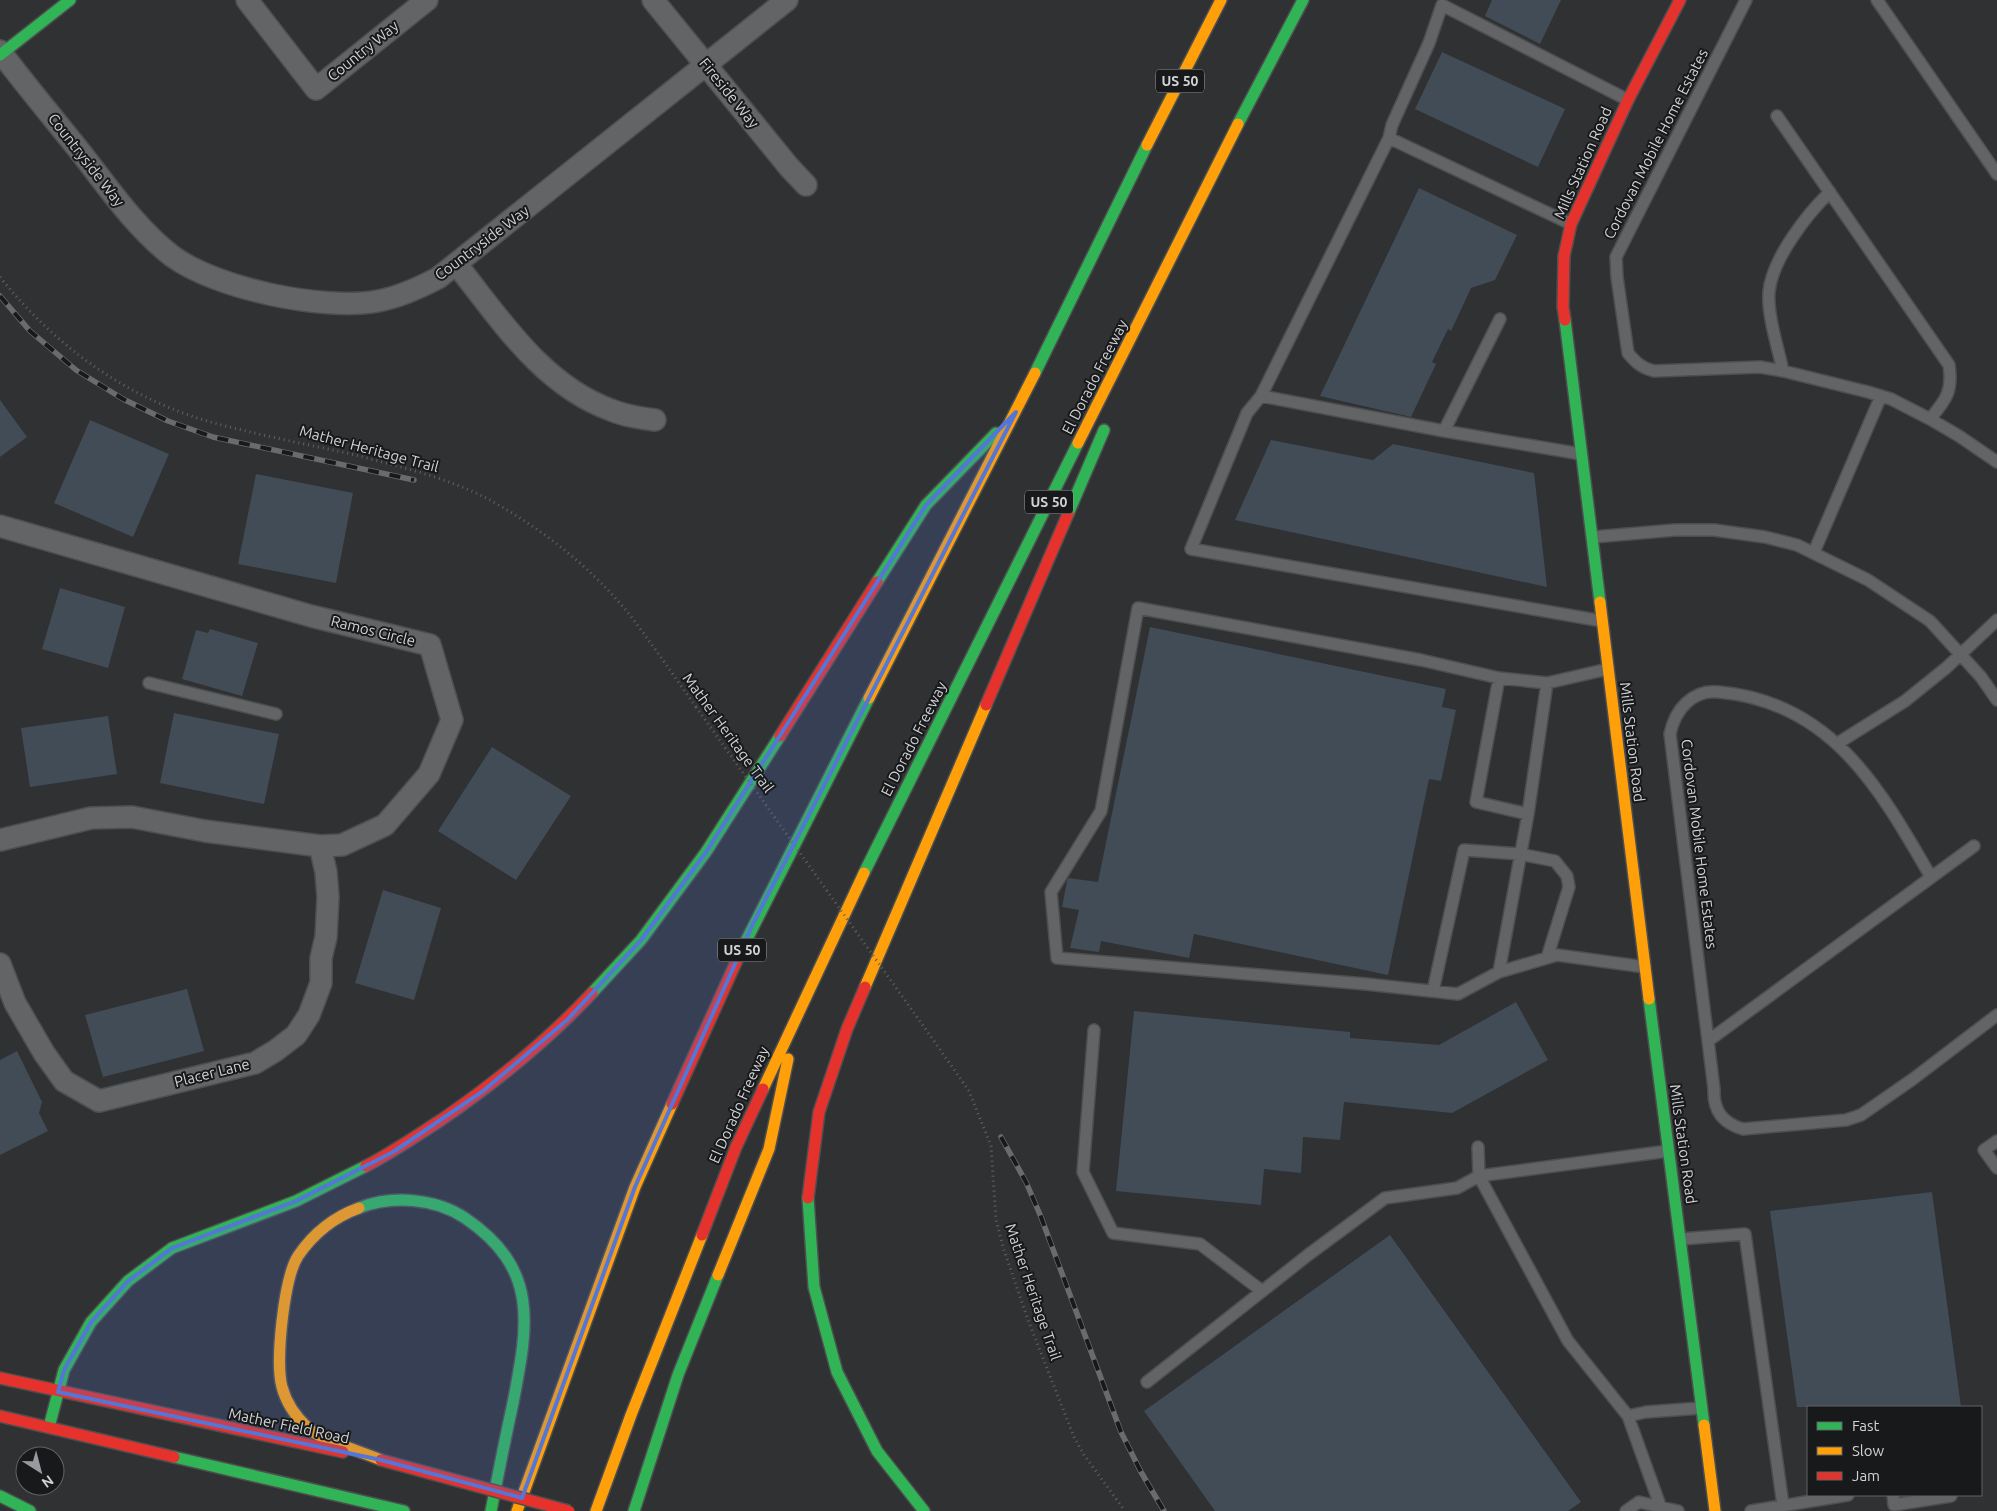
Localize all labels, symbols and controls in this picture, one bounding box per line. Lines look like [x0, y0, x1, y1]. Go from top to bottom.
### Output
street label: Country Way [324, 17, 402, 84]
street label: Cordovan Mobile Home Estates [1600, 46, 1711, 242]
street label: Fireside Way [696, 54, 763, 131]
road number: US 50 [1156, 70, 1204, 92]
street label: Mills Station Road [1550, 104, 1615, 221]
street label: Countryside Way [45, 110, 128, 210]
street label: Countryside Way [431, 202, 532, 284]
street label: El Dorado Freeway [1058, 317, 1131, 437]
street label: Mather Heritage Trail [298, 422, 441, 475]
road number: US 50 [1025, 491, 1073, 514]
street label: Ramos Circle [329, 612, 417, 649]
street label: Mather Heritage Trail [679, 670, 777, 796]
street label: El Dorado Freeway [877, 679, 950, 799]
street label: Mills Station Road [1617, 681, 1648, 803]
street label: Cordovan Mobile Home Estates [1678, 738, 1721, 950]
road number: US 50 [718, 938, 766, 962]
street label: El Dorado Freeway [705, 1044, 772, 1166]
street label: Placer Lane [172, 1055, 251, 1090]
street label: Mills Station Road [1667, 1083, 1700, 1205]
street label: Mather Heritage Trail [1002, 1221, 1065, 1362]
street label: Mather Field Road [227, 1404, 351, 1447]
legend [1807, 1406, 1982, 1496]
text: Fast [1852, 1417, 1880, 1434]
text: Slow [1852, 1442, 1885, 1459]
north arrow [15, 1446, 65, 1496]
text: Jam [1852, 1467, 1880, 1484]
text: N [39, 1472, 57, 1491]

